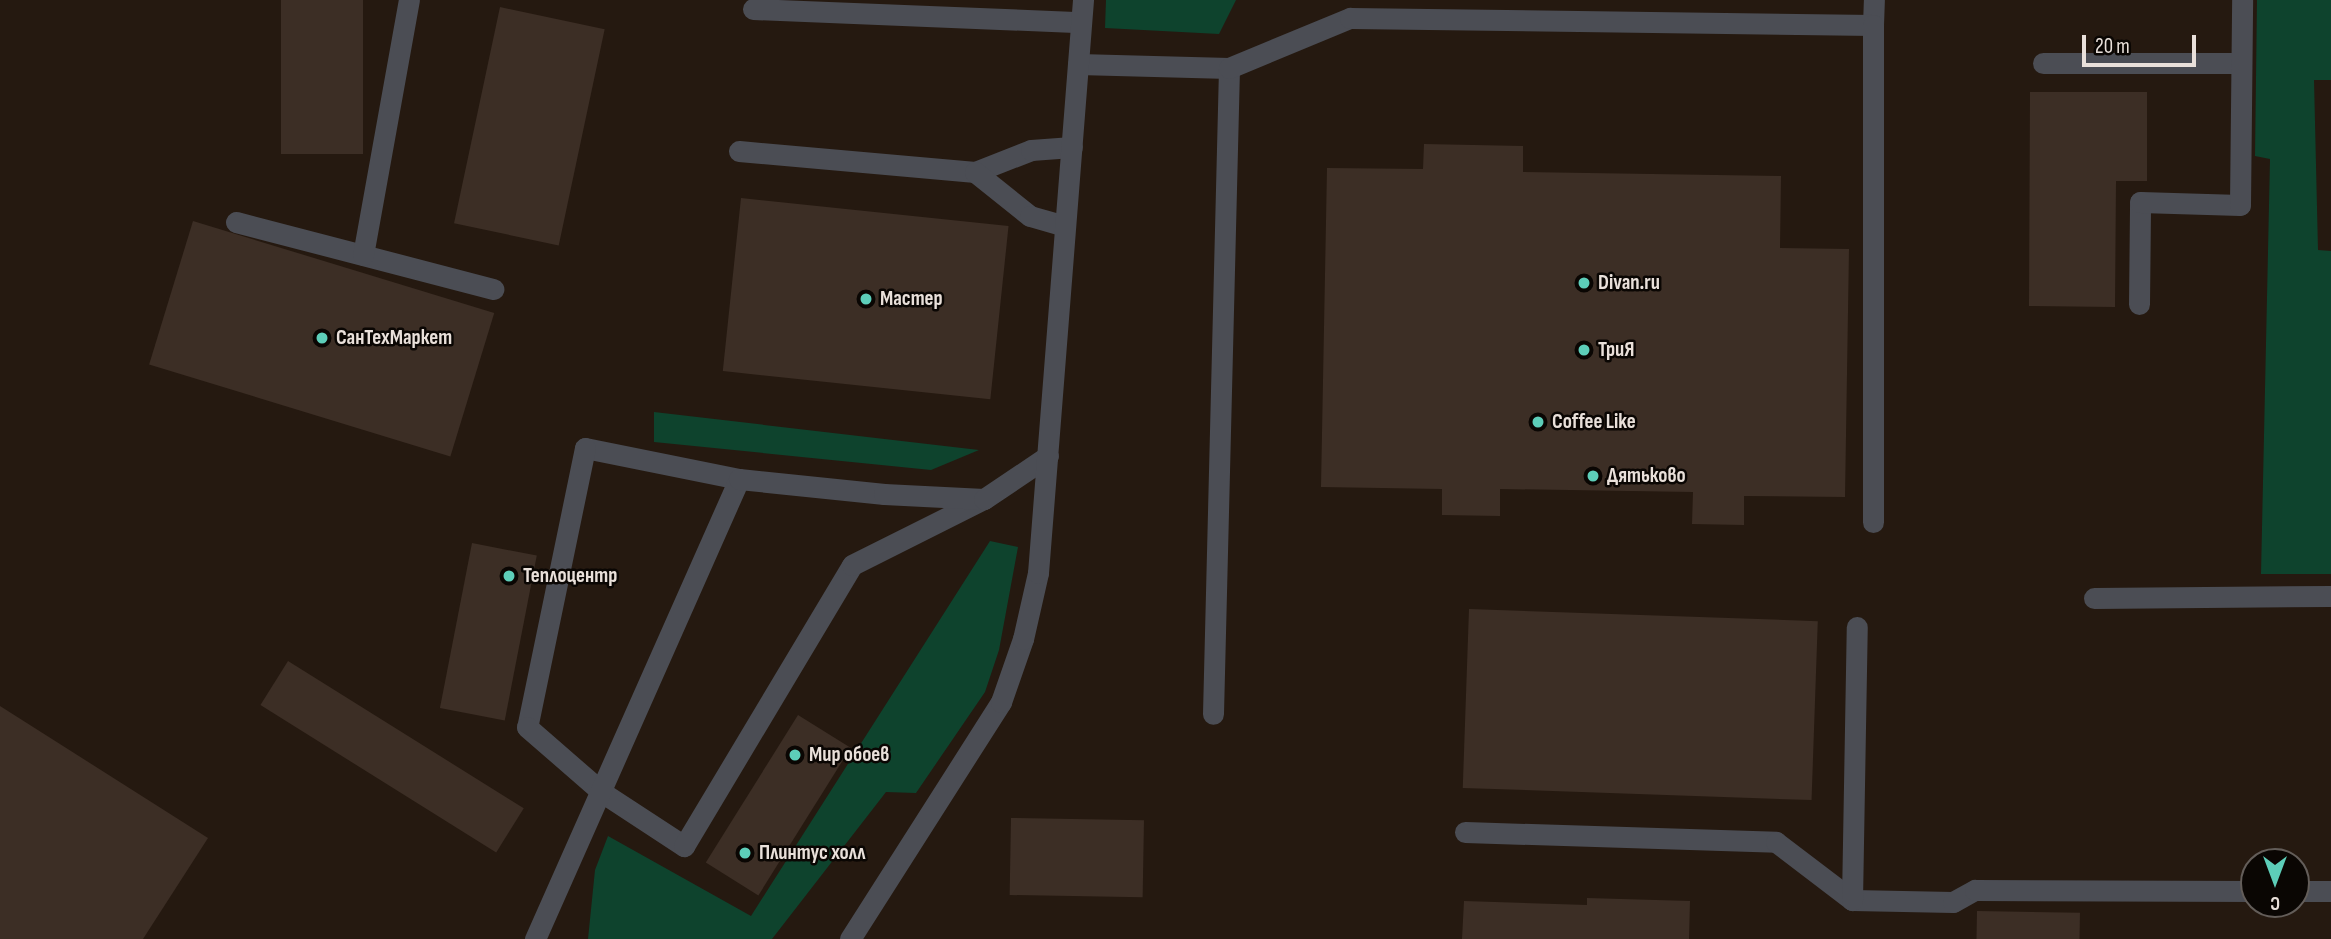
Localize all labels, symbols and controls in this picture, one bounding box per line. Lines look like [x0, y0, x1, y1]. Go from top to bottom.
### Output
scale bar [2086, 21, 2200, 65]
text: 20 m [2095, 34, 2130, 59]
place label: Divan.ru [1598, 270, 1660, 296]
marker: Divan.ru [1576, 275, 1592, 291]
place label: Мастер [880, 286, 943, 312]
marker: Мастер [858, 291, 874, 307]
place label: СанТехМаркет [336, 325, 452, 351]
marker: СанТехМаркет [314, 330, 330, 346]
place label: ТриЯ [1598, 337, 1634, 363]
marker: ТриЯ [1576, 342, 1592, 358]
place label: Coffee Like [1552, 409, 1636, 435]
marker: Coffee Like [1530, 414, 1546, 430]
place label: Дятьково [1607, 463, 1686, 489]
marker: Дятьково [1585, 468, 1601, 484]
place label: Теплоцентр [523, 563, 617, 589]
marker: Теплоцентр [501, 568, 517, 584]
place label: Мир обоев [809, 742, 889, 768]
marker: Мир обоев [787, 747, 803, 763]
place label: Плинтус холл [759, 840, 865, 866]
marker: Плинтус холл [737, 845, 753, 861]
north arrow [2240, 848, 2310, 918]
text: С [2270, 891, 2280, 914]

